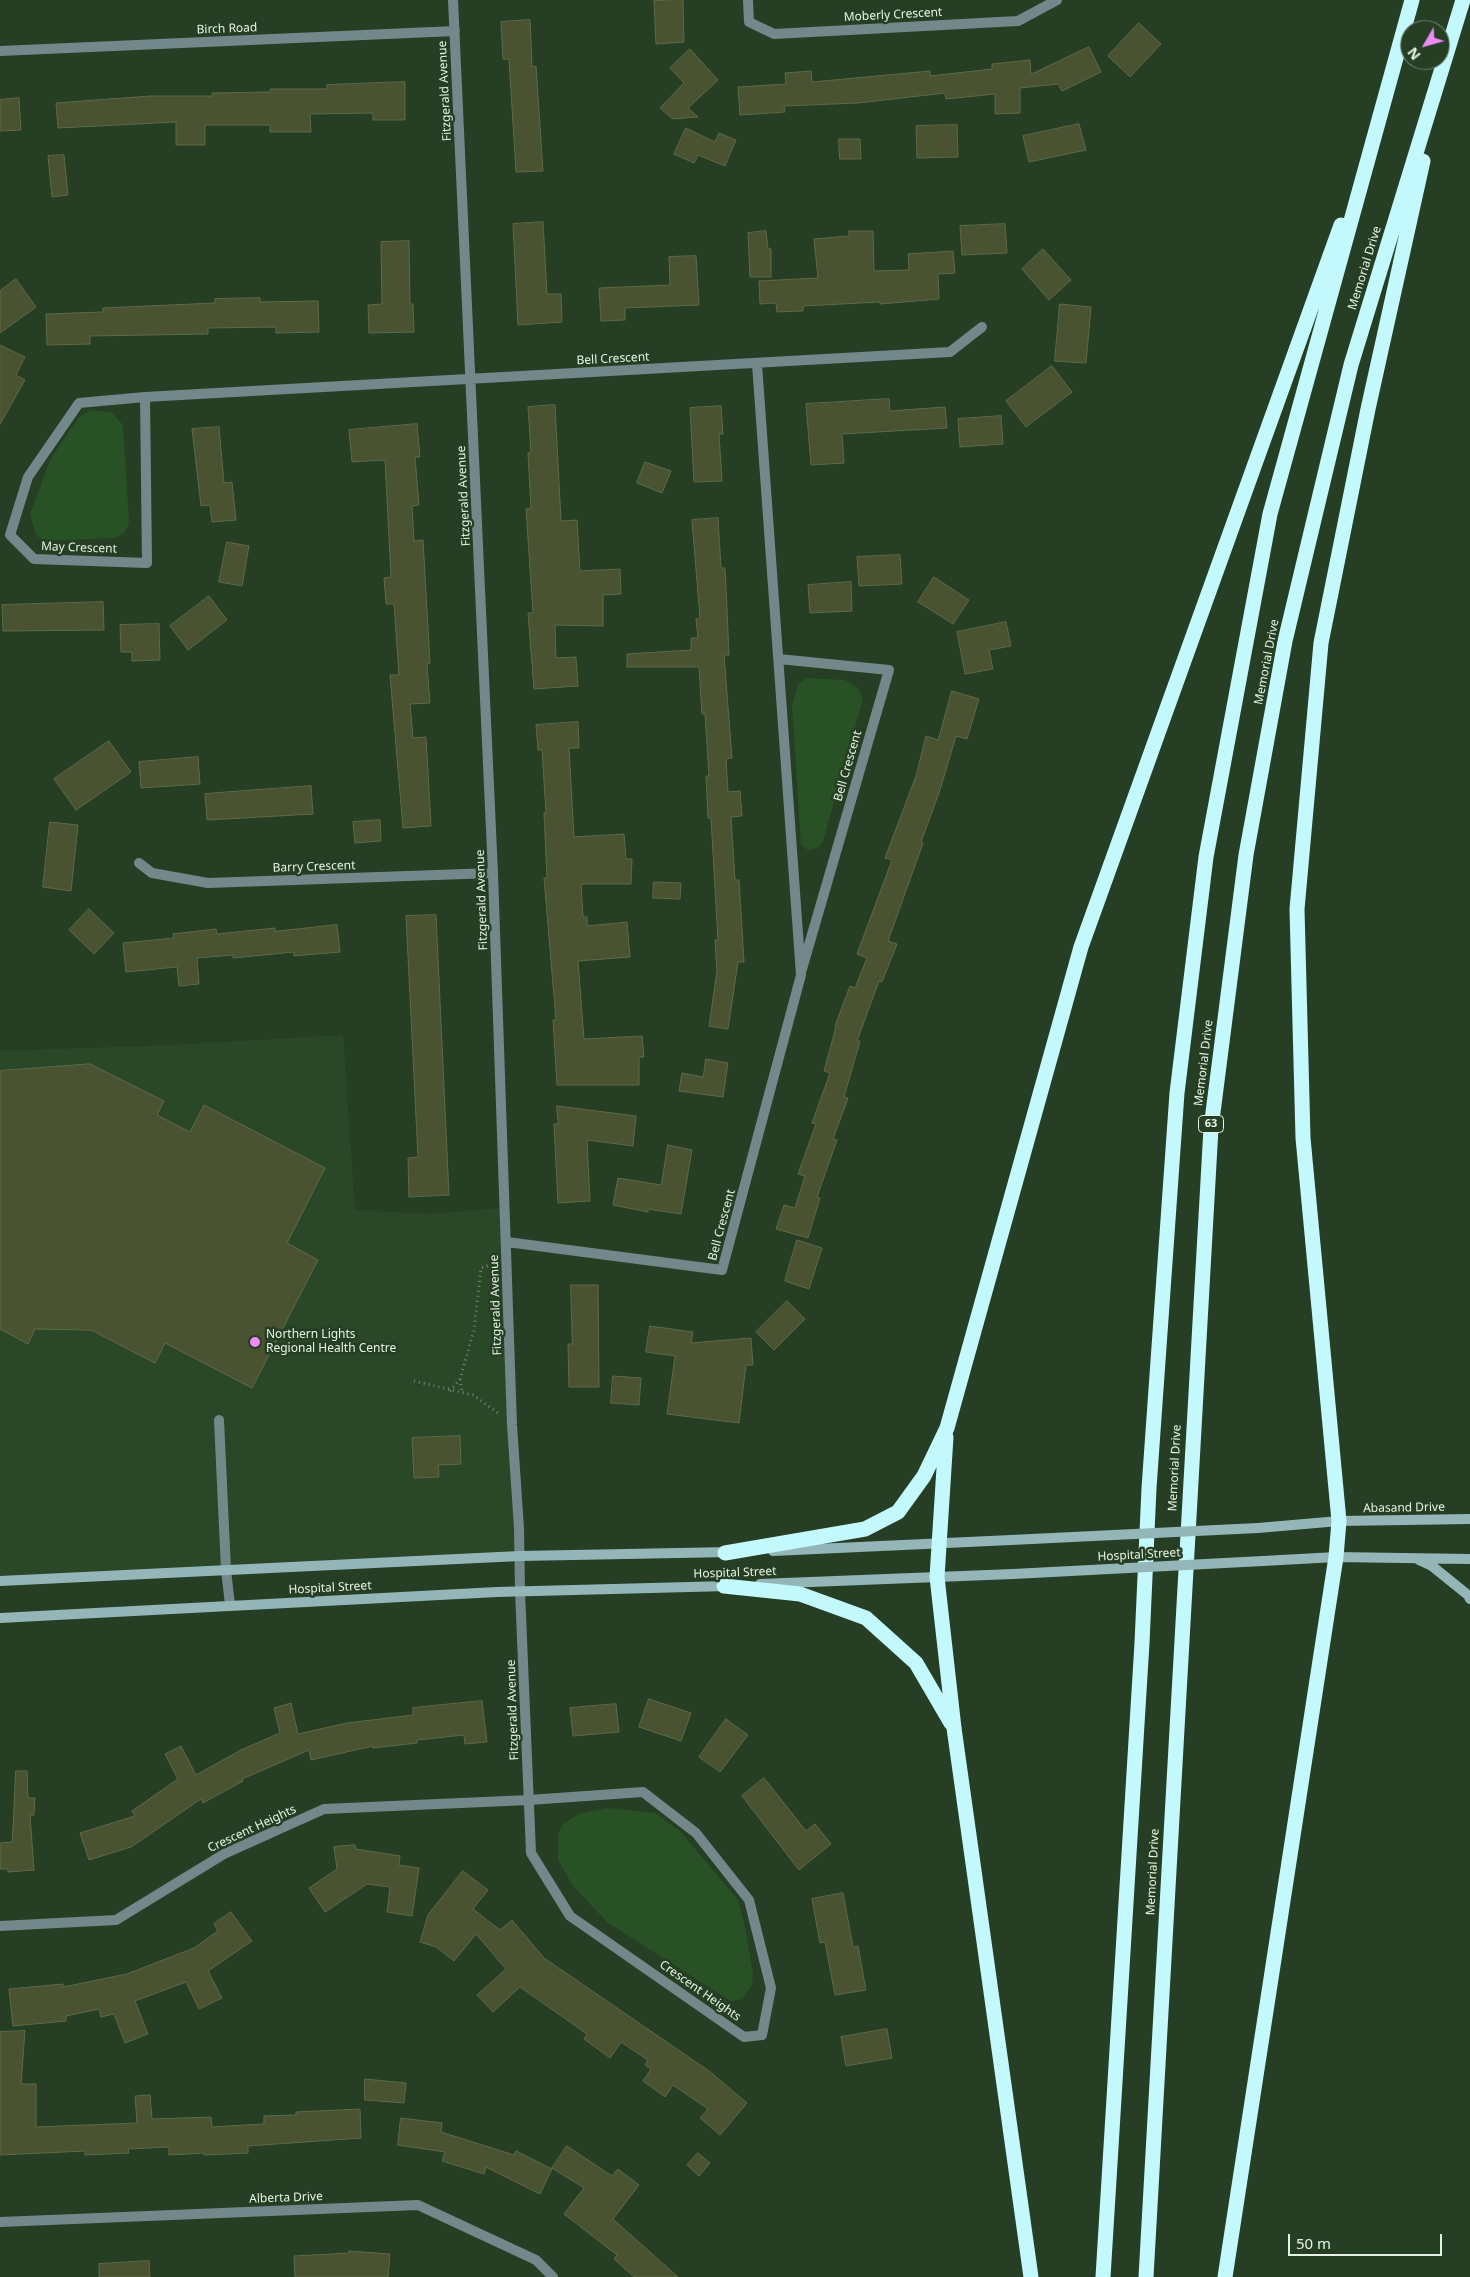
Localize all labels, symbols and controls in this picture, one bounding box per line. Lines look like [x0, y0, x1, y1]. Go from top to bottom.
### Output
street label: Moberly Crescent [843, 5, 943, 25]
north arrow [1400, 20, 1450, 70]
street label: Birch Road [196, 21, 258, 37]
street label: Fitzgerald Avenue [435, 40, 455, 142]
text: N [1403, 44, 1425, 64]
street label: Memorial Drive [1345, 224, 1385, 312]
street label: Bell Crescent [576, 350, 650, 368]
street label: Fitzgerald Avenue [454, 445, 474, 547]
street label: May Crescent [41, 539, 117, 557]
street label: Memorial Drive [1252, 618, 1282, 706]
street label: Bell Crescent [831, 729, 865, 803]
street label: Fitzgerald Avenue [473, 849, 491, 951]
street label: Barry Crescent [272, 858, 356, 876]
street label: Memorial Drive [1192, 1019, 1216, 1107]
road number: 63 [1198, 1116, 1224, 1132]
street label: Bell Crescent [706, 1188, 738, 1262]
street label: Fitzgerald Avenue [487, 1254, 505, 1356]
place label: Northern Lights Regional Health Centre [266, 1328, 396, 1356]
marker: Northern Lights Regional Health Centre [248, 1335, 262, 1349]
street label: Memorial Drive [1166, 1424, 1184, 1512]
street label: Abasand Drive [1363, 1500, 1445, 1516]
street label: Hospital Street [1097, 1546, 1181, 1564]
street label: Hospital Street [693, 1564, 777, 1582]
street label: Hospital Street [288, 1579, 372, 1597]
street label: Fitzgerald Avenue [504, 1659, 522, 1761]
street label: Crescent Heights [206, 1802, 298, 1856]
street label: Memorial Drive [1144, 1828, 1162, 1916]
street label: Crescent Heights [657, 1958, 743, 2024]
street label: Alberta Drive [249, 2190, 323, 2206]
scale bar [1290, 2224, 1444, 2256]
text: 50 m [1296, 2233, 1331, 2253]

